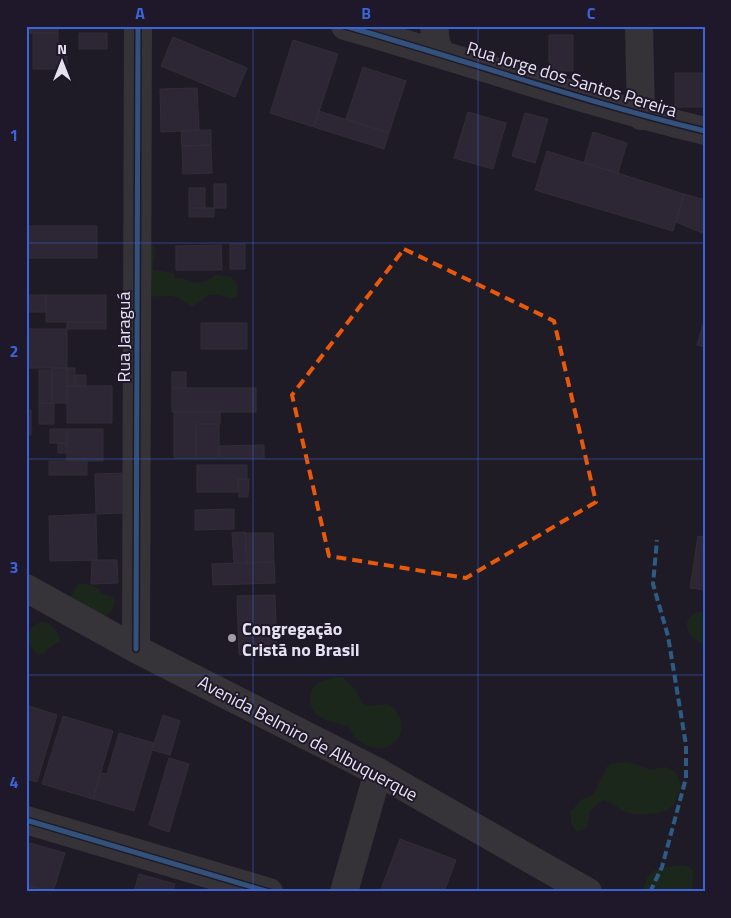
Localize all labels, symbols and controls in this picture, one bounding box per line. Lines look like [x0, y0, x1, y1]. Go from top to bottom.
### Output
text: A [135, 1, 145, 25]
text: B [361, 1, 371, 25]
text: C [587, 1, 596, 25]
street label: Rua Jorge dos Santos Pereira [464, 34, 680, 124]
north arrow [38, 38, 88, 88]
text: N [57, 38, 67, 59]
text: 1 [10, 123, 18, 147]
street label: Rua Jaraguá [110, 292, 137, 382]
text: 2 [10, 339, 18, 363]
text: 3 [10, 555, 18, 579]
place label: Congregação Cristã no Brasil [242, 615, 360, 663]
marker: Congregação Cristã no Brasil [226, 632, 238, 644]
street label: Avenida Belmiro de Albuquerque [193, 668, 423, 808]
text: 4 [10, 770, 19, 794]

